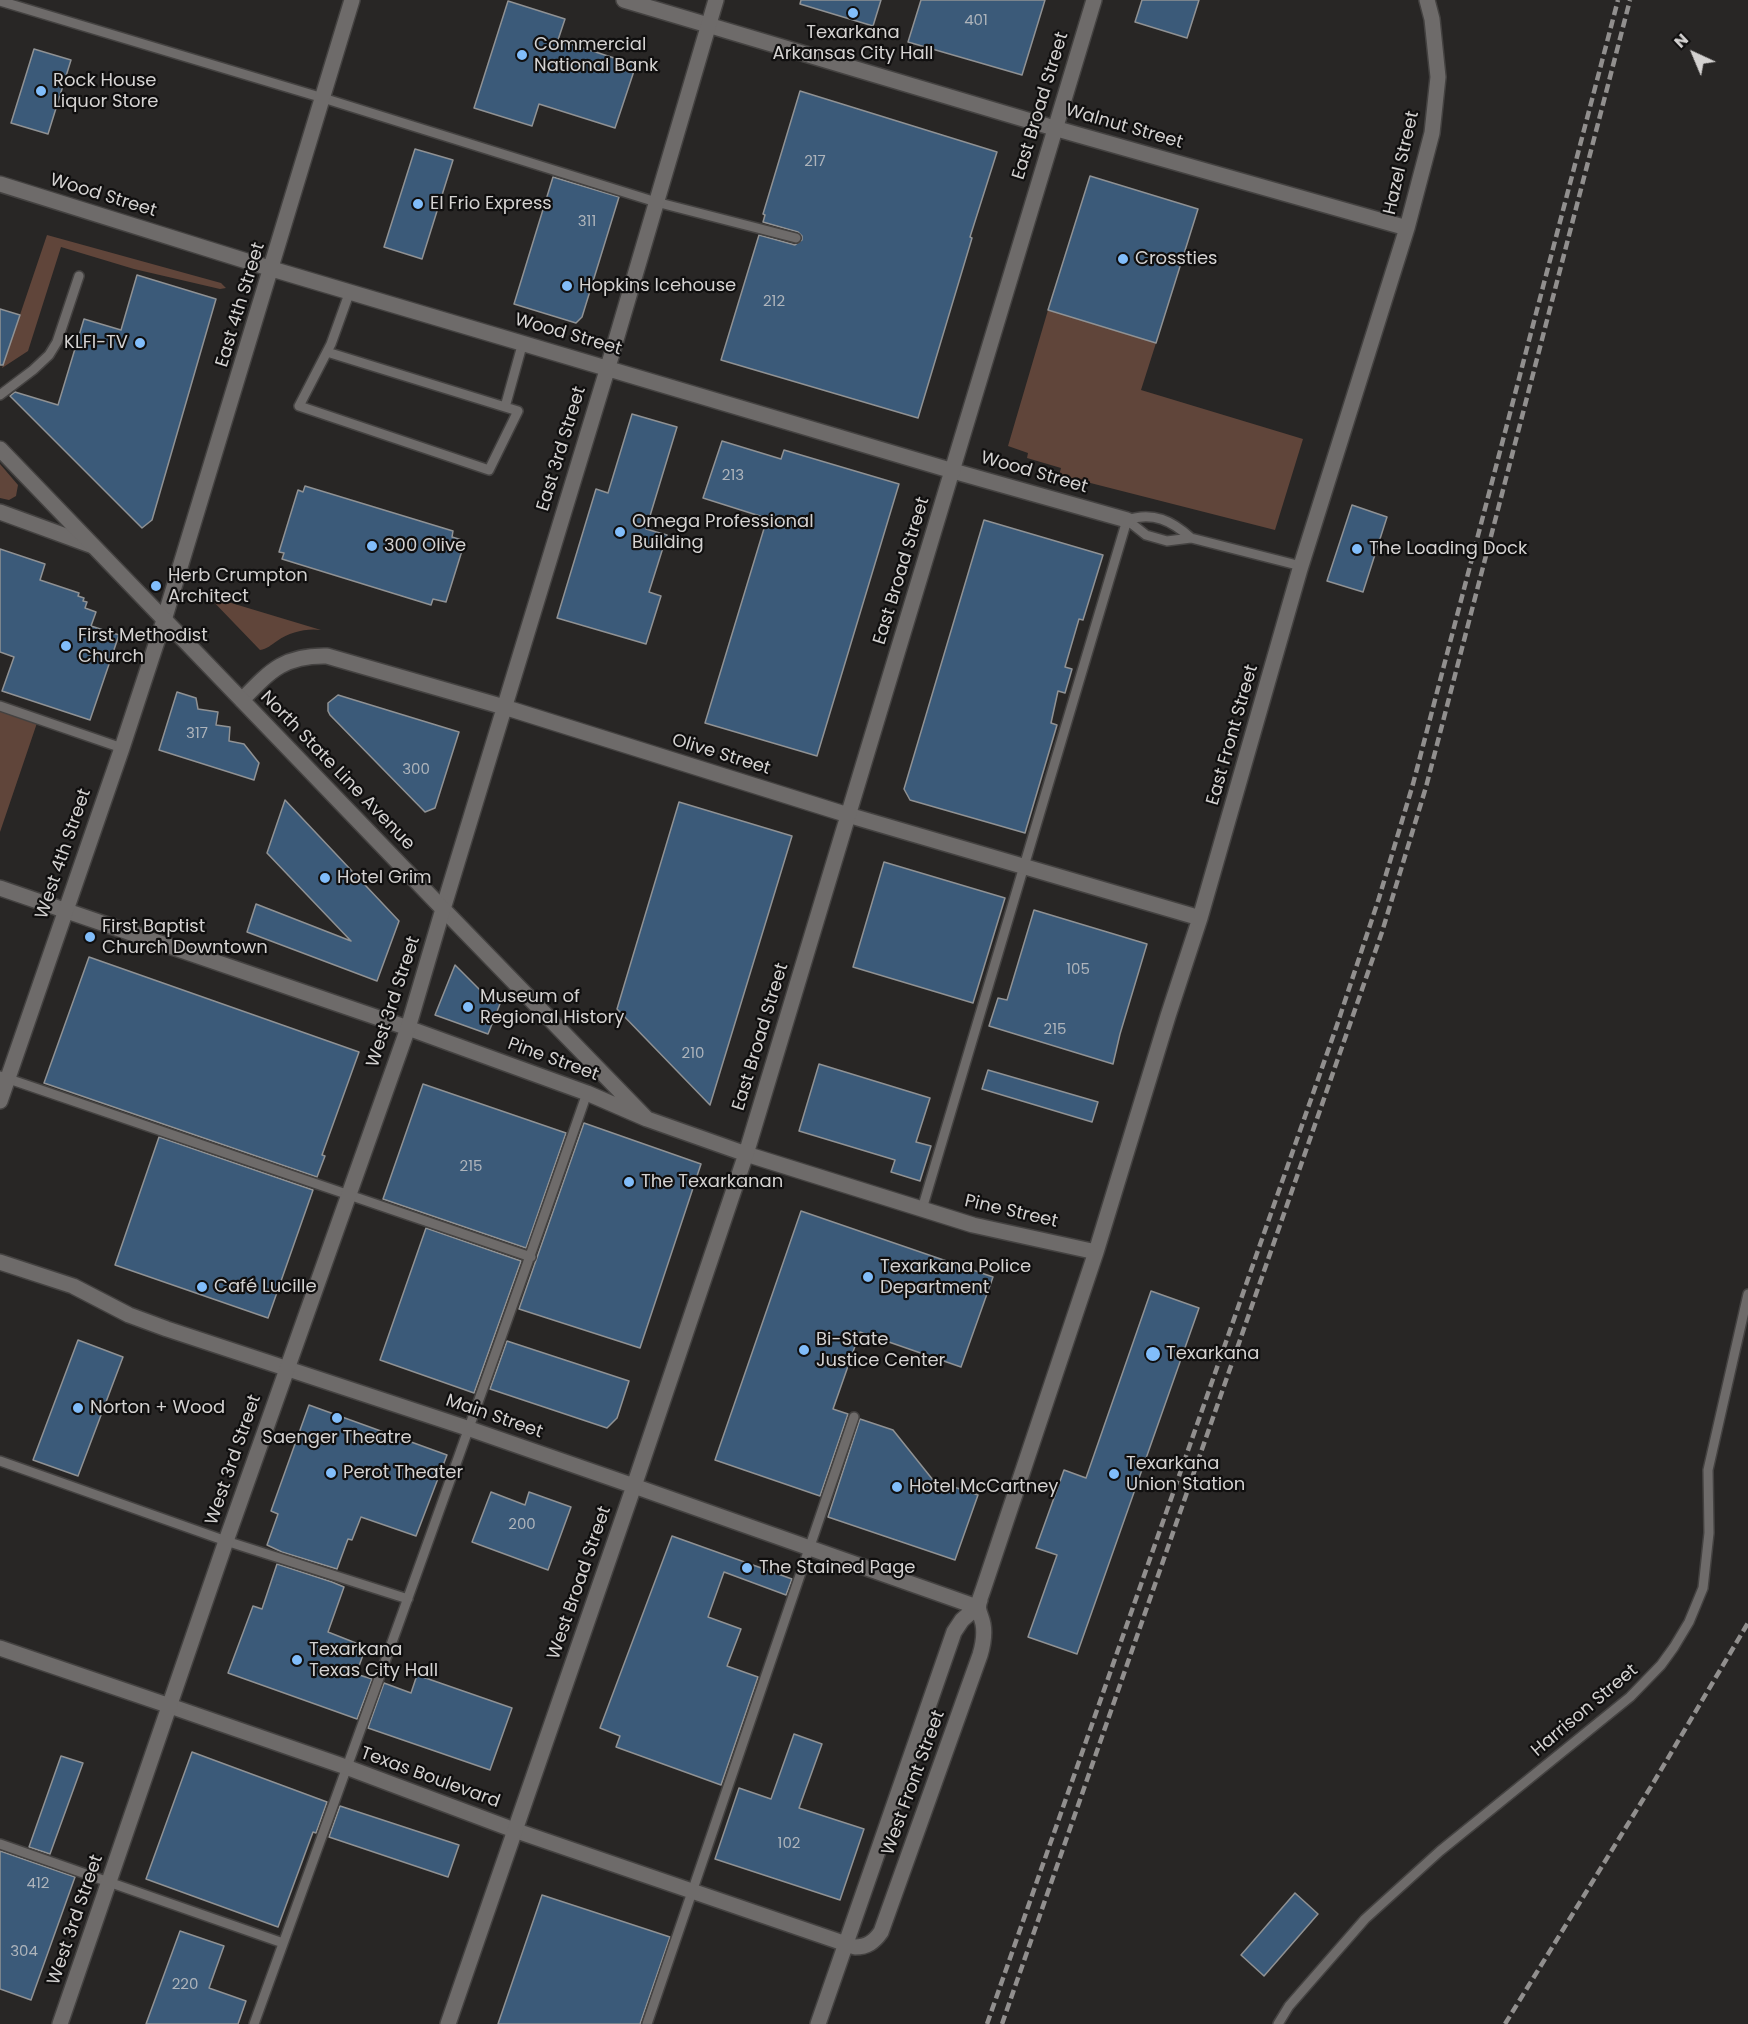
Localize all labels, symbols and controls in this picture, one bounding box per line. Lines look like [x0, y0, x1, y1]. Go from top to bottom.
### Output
marker: Texarkana Arkansas City Hall [846, 6, 860, 20]
house number: 401 [964, 12, 988, 30]
place label: Texarkana Arkansas City Hall [773, 22, 933, 64]
north arrow [1664, 24, 1724, 84]
text: N [1669, 28, 1693, 53]
street label: East Broad Street [1008, 30, 1074, 182]
place label: Commercial National Bank [534, 34, 658, 76]
marker: Commercial National Bank [515, 48, 529, 62]
place label: Rock House Liquor Store [53, 70, 158, 112]
marker: Rock House Liquor Store [34, 84, 48, 98]
street label: Walnut Street [1063, 100, 1185, 154]
street label: Hazel Street [1380, 109, 1424, 217]
house number: 217 [804, 153, 826, 171]
street label: Wood Street [47, 170, 159, 222]
place label: El Frio Express [430, 193, 552, 215]
marker: El Frio Express [411, 197, 425, 211]
house number: 311 [578, 213, 596, 231]
street label: East 4th Street [212, 240, 270, 370]
place label: Crossties [1135, 248, 1217, 270]
marker: Crossties [1116, 252, 1130, 266]
place label: Hopkins Icehouse [579, 275, 736, 297]
marker: Hopkins Icehouse [560, 279, 574, 293]
house number: 212 [763, 293, 785, 311]
street label: Wood Street [512, 309, 624, 361]
place label: KLFI-TV [64, 332, 128, 354]
marker: KLFI-TV [133, 336, 147, 350]
street label: East 3rd Street [533, 384, 591, 514]
street label: Wood Street [978, 447, 1090, 499]
house number: 213 [722, 467, 744, 485]
street label: East Broad Street [869, 495, 935, 647]
place label: Omega Professional Building [632, 511, 814, 554]
marker: Omega Professional Building [613, 525, 627, 539]
place label: 300 Olive [384, 535, 466, 557]
place label: The Loading Dock [1369, 538, 1527, 560]
marker: 300 Olive [365, 539, 379, 553]
marker: The Loading Dock [1350, 542, 1364, 556]
place label: Herb Crumpton Architect [168, 565, 308, 608]
marker: Herb Crumpton Architect [149, 579, 163, 593]
place label: First Methodist Church [78, 625, 208, 668]
marker: First Methodist Church [59, 639, 73, 653]
street label: East Front Street [1203, 662, 1263, 808]
street label: North State Line Avenue [255, 687, 419, 855]
house number: 317 [186, 725, 208, 743]
street label: Olive Street [669, 730, 773, 780]
house number: 300 [402, 761, 430, 779]
street label: West 4th Street [32, 786, 96, 922]
place label: Hotel Grim [337, 867, 432, 889]
marker: Hotel Grim [318, 871, 332, 885]
place label: First Baptist Church Downtown [102, 916, 268, 958]
marker: First Baptist Church Downtown [83, 930, 97, 944]
street label: West 3rd Street [363, 934, 425, 1070]
street label: East Broad Street [728, 961, 794, 1113]
house number: 105 [1066, 961, 1090, 979]
place label: Museum of Regional History [480, 986, 624, 1028]
marker: Museum of Regional History [461, 1000, 475, 1014]
house number: 215 [1044, 1021, 1066, 1039]
street label: Pine Street [505, 1034, 601, 1086]
house number: 210 [682, 1045, 704, 1063]
house number: 215 [460, 1158, 482, 1176]
place label: The Texarkanan [641, 1171, 783, 1193]
marker: The Texarkanan [622, 1175, 636, 1189]
street label: Pine Street [962, 1191, 1060, 1233]
place label: Texarkana Police Department [880, 1256, 1031, 1298]
marker: Texarkana Police Department [861, 1270, 875, 1284]
place label: Café Lucille [214, 1276, 317, 1298]
marker: Café Lucille [195, 1280, 209, 1294]
place label: Bi-State Justice Center [816, 1329, 945, 1372]
marker: Bi-State Justice Center [797, 1343, 811, 1357]
place label: Texarkana [1166, 1343, 1260, 1365]
marker: Texarkana [1144, 1345, 1162, 1363]
street label: Main Street [443, 1390, 545, 1444]
street label: West 3rd Street [202, 1392, 266, 1528]
place label: Norton + Wood [90, 1397, 225, 1419]
marker: Norton + Wood [71, 1401, 85, 1415]
marker: Saenger Theatre [330, 1411, 344, 1425]
place label: Saenger Theatre [262, 1427, 412, 1449]
place label: Texarkana Union Station [1126, 1453, 1245, 1496]
place label: Perot Theater [343, 1462, 463, 1484]
marker: Perot Theater [324, 1466, 338, 1480]
marker: Texarkana Union Station [1107, 1467, 1121, 1481]
place label: Hotel McCartney [909, 1476, 1058, 1498]
marker: Hotel McCartney [890, 1480, 904, 1494]
street label: West Broad Street [544, 1504, 616, 1662]
house number: 200 [508, 1516, 536, 1534]
place label: The Stained Page [759, 1557, 916, 1579]
marker: The Stained Page [740, 1561, 754, 1575]
place label: Texarkana Texas City Hall [309, 1639, 438, 1682]
marker: Texarkana Texas City Hall [290, 1653, 304, 1667]
street label: Harrison Street [1527, 1660, 1643, 1762]
street label: West Front Street [878, 1708, 950, 1858]
street label: Texas Boulevard [357, 1743, 503, 1813]
house number: 102 [778, 1835, 800, 1853]
street label: West 3rd Street [44, 1852, 108, 1988]
house number: 412 [27, 1875, 49, 1893]
house number: 304 [10, 1943, 38, 1961]
house number: 220 [172, 1976, 198, 1994]

